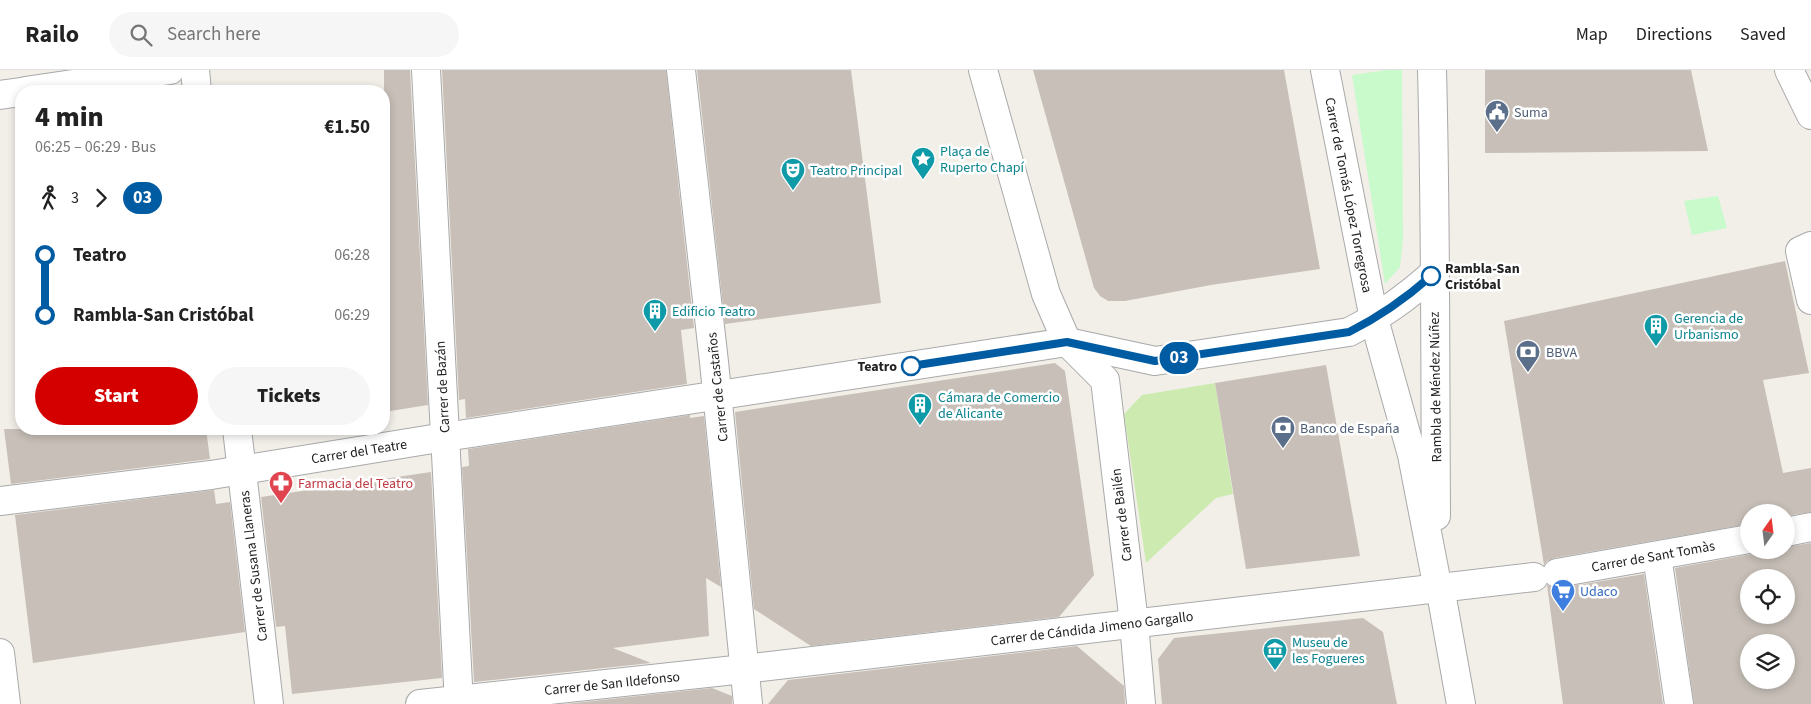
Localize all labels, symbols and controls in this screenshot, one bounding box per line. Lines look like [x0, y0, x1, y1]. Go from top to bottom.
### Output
search box [109, 12, 459, 57]
text: Railo [25, 17, 79, 52]
icon: search [127, 21, 155, 49]
text: Search here [167, 21, 261, 48]
text: Map [1576, 22, 1608, 47]
text: Directions [1636, 22, 1712, 47]
text: Saved [1740, 22, 1786, 47]
street label: Carrer de Tomás López Torregrosa [1319, 96, 1377, 295]
text: 4 min [35, 97, 104, 137]
public building icon: Suma [1484, 99, 1510, 133]
place label: Suma [1514, 103, 1548, 123]
text: €1.50 [324, 114, 370, 141]
text: 06:25 – 06:29 · Bus [35, 136, 156, 158]
place label: Plaça de Ruperto Chapí [940, 142, 1025, 178]
place icon: Plaça de Ruperto Chapí [910, 146, 936, 180]
theatre icon: Teatro Principal [780, 157, 806, 191]
place label: Teatro Principal [810, 161, 902, 181]
icon: walk [35, 184, 63, 212]
icon: forward [87, 184, 115, 212]
text: 03 [133, 185, 152, 210]
text: 3 [71, 187, 79, 209]
text: Teatro [73, 242, 127, 269]
text: 06:28 [334, 244, 370, 266]
place label: Rambla-San Cristóbal [1445, 259, 1520, 295]
marker: Rambla-San Cristóbal [1421, 266, 1441, 286]
building icon: Edificio Teatro [642, 298, 668, 332]
text: Rambla-San Cristóbal [73, 302, 254, 329]
place label: Edificio Teatro [672, 302, 755, 322]
text: 06:29 [334, 304, 370, 326]
place label: Gerencia de Urbanismo [1674, 309, 1743, 345]
street label: Rambla de Méndez Núñez [1425, 311, 1447, 463]
building icon: Gerencia de Urbanismo [1643, 313, 1669, 347]
street label: Carrer de Castaños [702, 331, 734, 443]
bank icon: BBVA [1515, 339, 1541, 373]
street label: Carrer de Bazán [431, 340, 455, 434]
line badge: 03 [1156, 342, 1202, 374]
place label: BBVA [1546, 343, 1577, 363]
text: 03 [1169, 345, 1189, 370]
marker: Teatro [901, 356, 921, 376]
place label: Teatro [857, 357, 897, 377]
button: Start [35, 367, 198, 425]
button: Tickets [208, 367, 370, 425]
place label: Cámara de Comercio de Alicante [938, 388, 1060, 424]
building icon: Cámara de Comercio de Alicante [907, 392, 933, 426]
bank icon: Banco de España [1270, 415, 1296, 449]
place label: Banco de España [1300, 419, 1400, 439]
street label: Carrer del Teatre [310, 435, 409, 469]
street label: Carrer de Bailén [1106, 467, 1138, 563]
pharmacy icon: Farmacia del Teatro [268, 470, 294, 504]
place label: Farmacia del Teatro [298, 474, 413, 494]
street label: Carrer de Susana Llaneras [235, 489, 273, 642]
north arrow [1740, 504, 1795, 559]
map controls [1740, 504, 1795, 689]
street label: Carrer de Sant Tomàs [1590, 536, 1717, 578]
button: locate [1740, 569, 1795, 624]
supermarket icon: Udaco [1550, 578, 1576, 612]
place label: Udaco [1580, 582, 1618, 602]
street label: Carrer de Cándida Jimeno Gargallo [990, 607, 1195, 651]
place label: Museu de les Fogueres [1292, 633, 1365, 669]
button: layers [1740, 634, 1795, 689]
museum icon: Museu de les Fogueres [1262, 637, 1288, 671]
street label: Carrer de San Ildefonso [543, 667, 681, 701]

